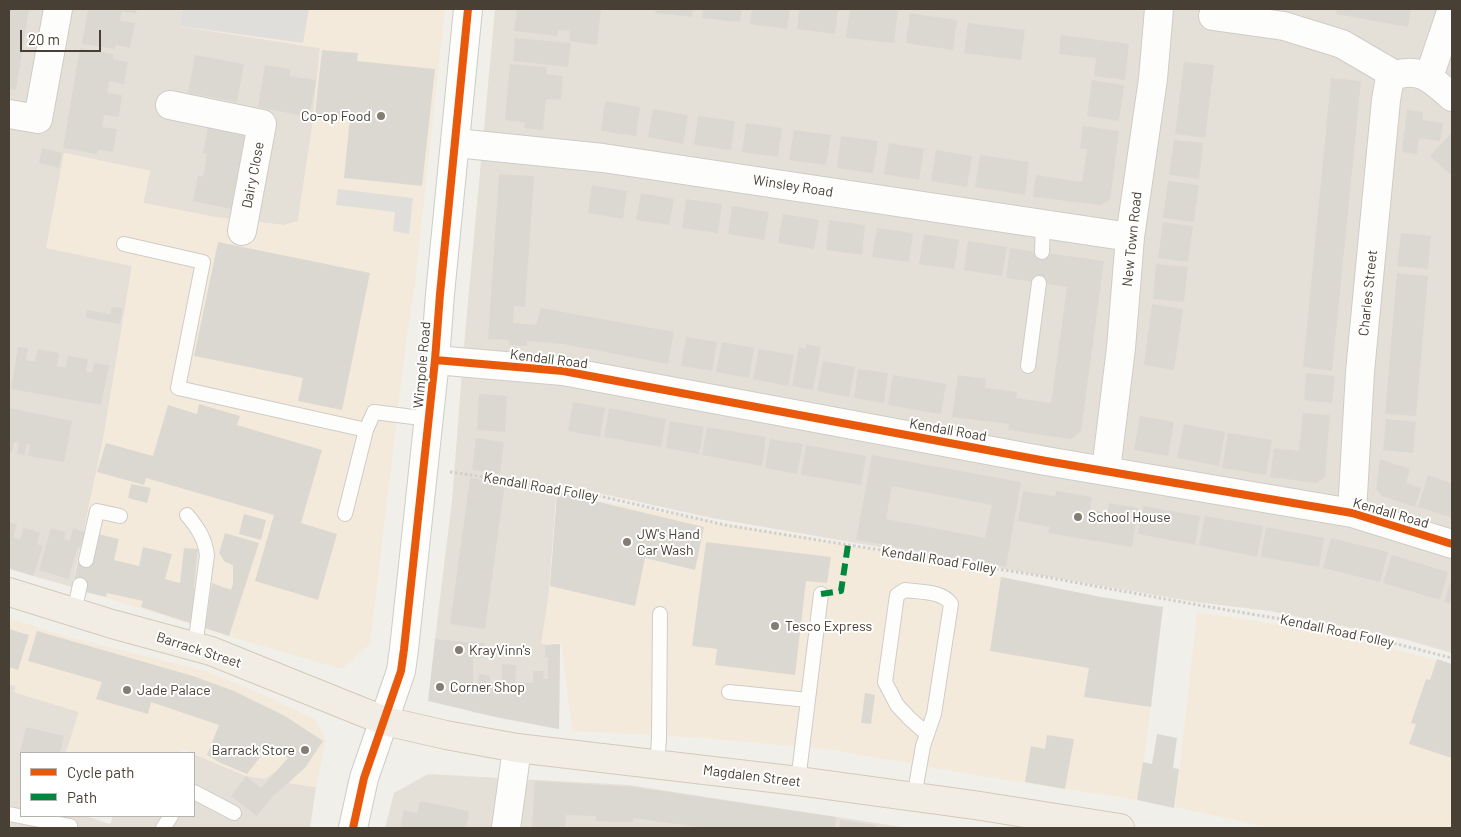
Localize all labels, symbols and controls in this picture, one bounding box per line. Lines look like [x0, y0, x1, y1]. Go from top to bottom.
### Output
scale bar [22, 20, 104, 52]
text: 20 m [28, 30, 60, 48]
place label: Co-op Food [301, 108, 371, 124]
marker: Co-op Food [375, 110, 387, 122]
street label: Dairy Close [238, 140, 268, 210]
street label: Winsley Road [752, 171, 834, 201]
street label: New Town Road [1119, 191, 1145, 287]
street label: Charles Street [1355, 249, 1381, 337]
street label: Wimpole Road [410, 321, 434, 409]
street label: Kendall Road [509, 346, 589, 372]
street label: Kendall Road [908, 415, 988, 445]
street label: Kendall Road Folley [482, 469, 600, 505]
street label: Kendall Road [1351, 494, 1431, 532]
place label: School House [1088, 509, 1171, 525]
marker: School House [1072, 511, 1084, 523]
place label: JW's Hand Car Wash [637, 526, 700, 558]
marker: JW's Hand Car Wash [621, 536, 633, 548]
street label: Kendall Road Folley [880, 543, 998, 577]
street label: Kendall Road Folley [1278, 611, 1396, 651]
place label: Tesco Express [785, 618, 872, 634]
marker: Tesco Express [769, 620, 781, 632]
street label: Barrack Street [154, 628, 244, 672]
place label: KrayVinn's [469, 642, 531, 658]
marker: KrayVinn's [453, 644, 465, 656]
place label: Corner Shop [450, 679, 525, 695]
marker: Corner Shop [434, 681, 446, 693]
place label: Jade Palace [137, 682, 211, 698]
marker: Jade Palace [121, 684, 133, 696]
place label: Barrack Store [212, 742, 295, 758]
marker: Barrack Store [299, 744, 311, 756]
legend [20, 752, 195, 817]
street label: Magdalen Street [702, 762, 802, 790]
text: Cycle path [67, 763, 134, 781]
text: Path [67, 788, 97, 806]

